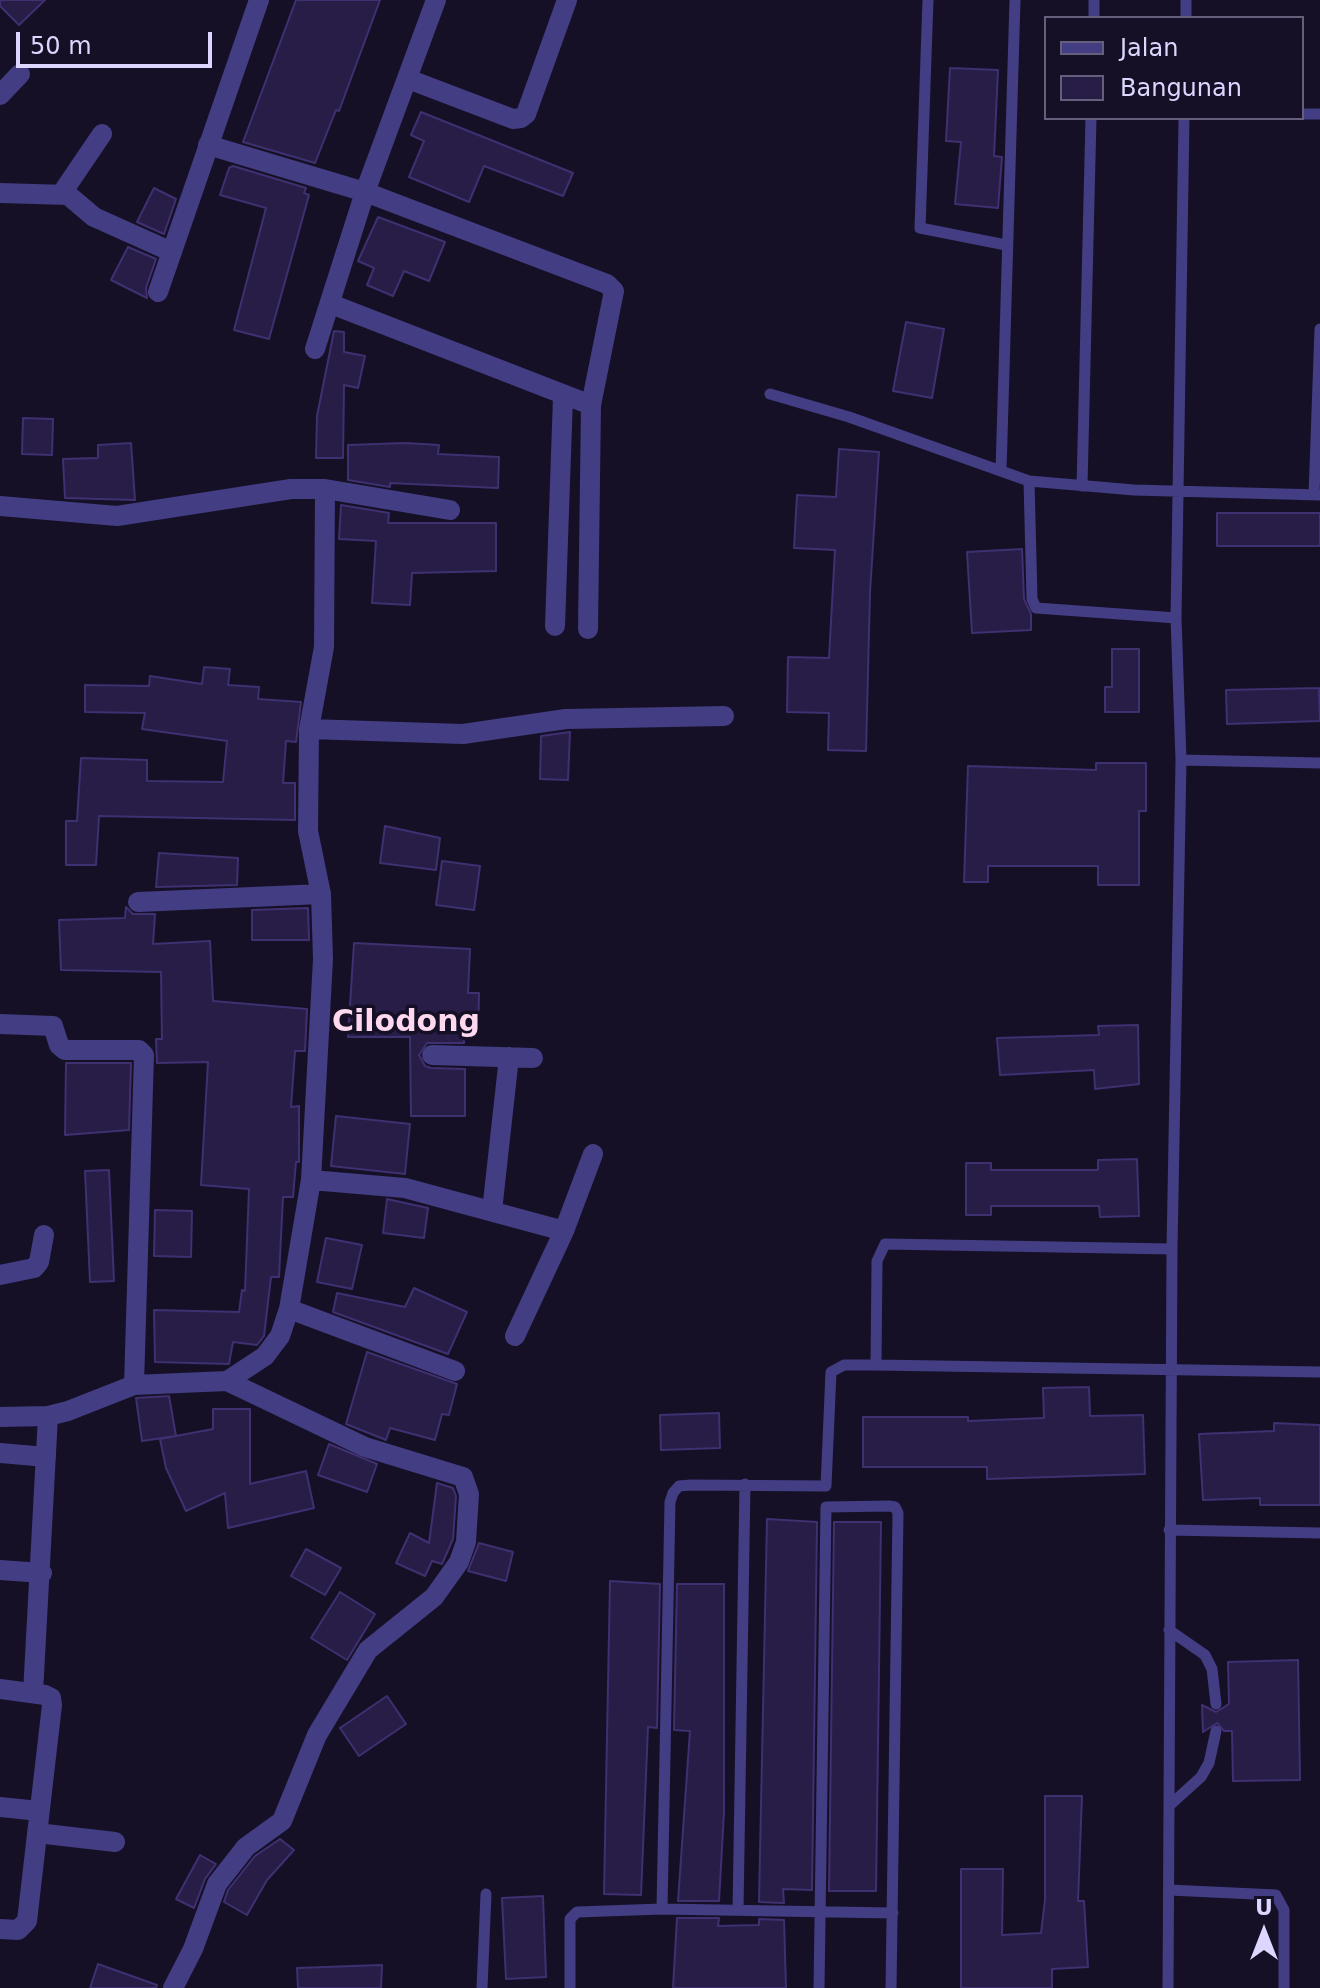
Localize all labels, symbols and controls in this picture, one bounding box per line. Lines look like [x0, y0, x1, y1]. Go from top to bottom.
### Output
scale bar [20, 16, 216, 66]
legend [1044, 16, 1304, 120]
text: 50 m [30, 32, 92, 60]
text: Jalan [1120, 34, 1178, 62]
text: Bangunan [1120, 74, 1242, 102]
district label: Cilodong [332, 1005, 480, 1041]
north arrow [1224, 1892, 1304, 1972]
text: U [1255, 1895, 1273, 1920]

